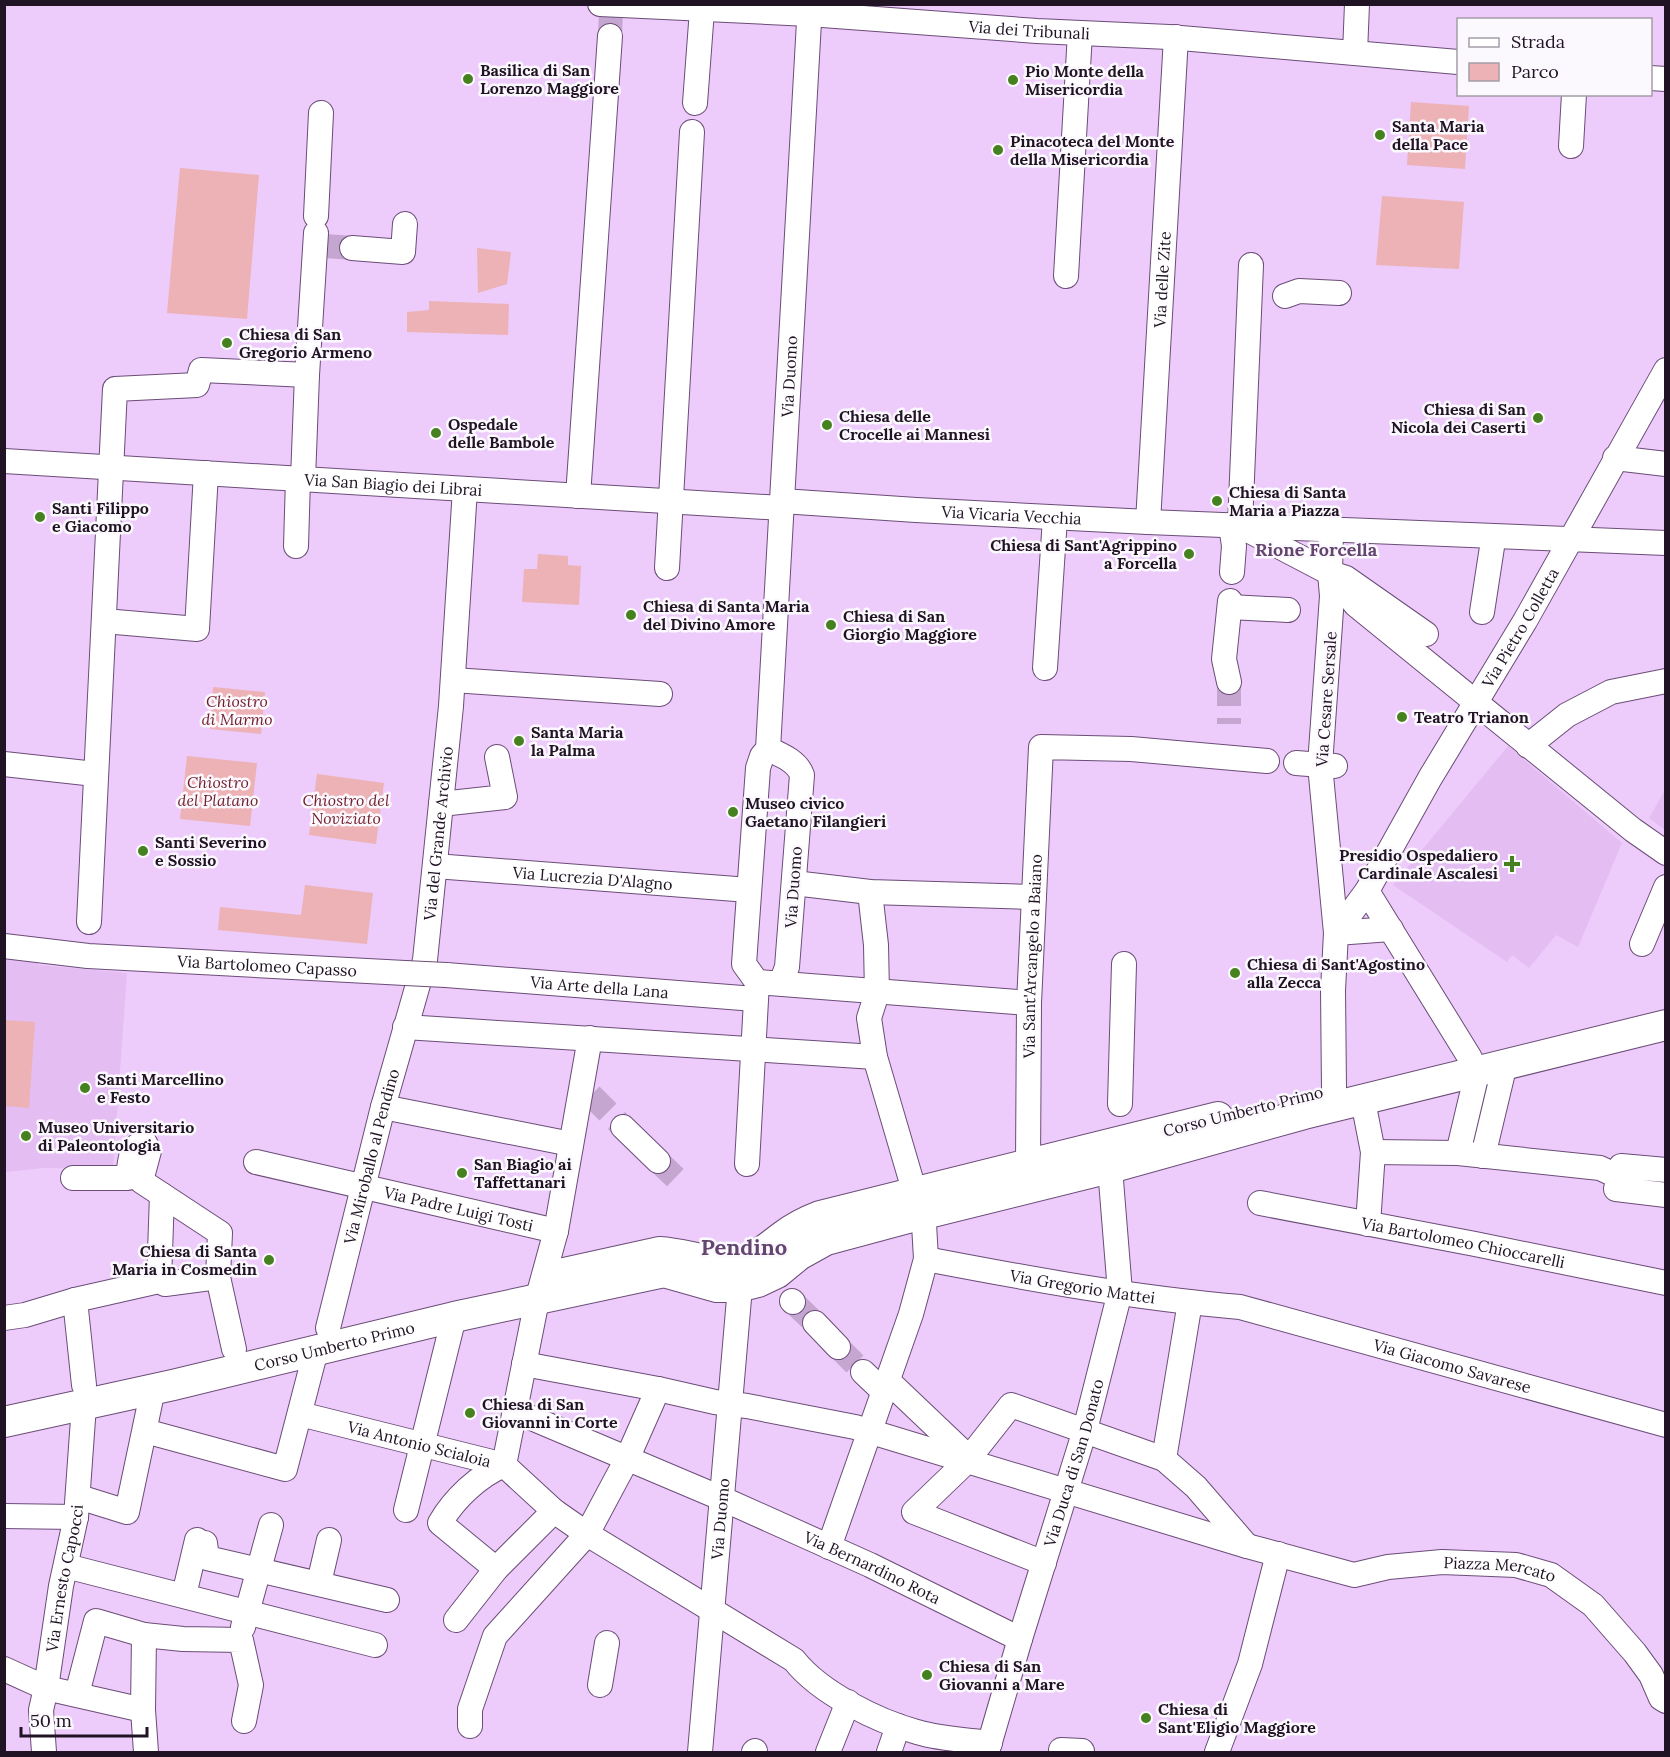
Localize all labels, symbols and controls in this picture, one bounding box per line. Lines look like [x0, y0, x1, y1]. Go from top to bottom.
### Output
street label: Via dei Tribunali [967, 16, 1090, 43]
legend [1457, 18, 1652, 96]
text: Strada [1511, 30, 1565, 53]
place label: Basilica di San Lorenzo Maggiore [480, 60, 619, 98]
text: Parco [1511, 60, 1559, 83]
place label: Pio Monte della Misericordia [1025, 61, 1145, 99]
marker: Basilica di San Lorenzo Maggiore [461, 72, 475, 86]
marker: Pio Monte della Misericordia [1006, 73, 1020, 87]
place label: Santa Maria della Pace [1392, 116, 1485, 154]
marker: Santa Maria della Pace [1373, 128, 1387, 142]
place label: Pinacoteca del Monte della Misericordia [1010, 131, 1175, 169]
marker: Pinacoteca del Monte della Misericordia [991, 143, 1005, 157]
street label: Via delle Zite [1149, 230, 1175, 329]
place label: Chiesa di San Gregorio Armeno [239, 324, 372, 362]
street label: Via Duomo [777, 335, 801, 419]
marker: Chiesa di San Gregorio Armeno [220, 336, 234, 350]
place label: Chiesa di San Nicola dei Caserti [1391, 399, 1526, 437]
place label: Chiesa delle Crocelle ai Mannesi [839, 406, 990, 444]
marker: Chiesa di San Nicola dei Caserti [1531, 411, 1545, 425]
place label: Ospedale delle Bambole [448, 414, 555, 452]
marker: Chiesa delle Crocelle ai Mannesi [820, 418, 834, 432]
marker: Ospedale delle Bambole [429, 426, 443, 440]
street label: Via San Biagio dei Librai [303, 469, 483, 500]
place label: Chiesa di Santa Maria a Piazza [1229, 482, 1347, 520]
marker: Chiesa di Santa Maria a Piazza [1210, 494, 1224, 508]
place label: Santi Filippo e Giacomo [52, 498, 149, 536]
street label: Via Vicaria Vecchia [940, 501, 1082, 529]
marker: Santi Filippo e Giacomo [33, 510, 47, 524]
place label: Chiesa di Sant'Agrippino a Forcella [990, 535, 1178, 573]
district label: Rione Forcella [1255, 538, 1378, 561]
marker: Chiesa di Sant'Agrippino a Forcella [1182, 547, 1196, 561]
street label: Via Pietro Colletta [1477, 564, 1563, 692]
place label: Chiesa di Santa Maria del Divino Amore [643, 596, 810, 634]
place label: Chiesa di San Giorgio Maggiore [843, 606, 977, 644]
marker: Chiesa di Santa Maria del Divino Amore [624, 608, 638, 622]
marker: Chiesa di San Giorgio Maggiore [824, 618, 838, 632]
street label: Via Cesare Sersale [1311, 630, 1341, 768]
park label: Chiostro di Marmo [201, 691, 273, 729]
place label: Teatro Trianon [1414, 707, 1529, 727]
marker: Teatro Trianon [1395, 710, 1409, 724]
place label: Santa Maria la Palma [531, 722, 624, 760]
marker: Santa Maria la Palma [512, 734, 526, 748]
street label: Via del Grande Archivio [419, 745, 457, 922]
park label: Chiostro del Platano [178, 772, 258, 810]
park label: Chiostro del Noviziato [302, 790, 390, 828]
place label: Museo civico Gaetano Filangieri [745, 793, 886, 831]
marker: Museo civico Gaetano Filangieri [726, 805, 740, 819]
place label: Santi Severino e Sossio [155, 832, 267, 870]
marker: Santi Severino e Sossio [136, 844, 150, 858]
place label: Presidio Ospedaliero Cardinale Ascalesi [1339, 845, 1498, 883]
street label: Via Duomo [780, 846, 806, 929]
street label: Via Sant'Arcangelo a Baiano [1019, 854, 1046, 1059]
marker: Presidio Ospedaliero Cardinale Ascalesi [1503, 855, 1521, 873]
street label: Via Lucrezia D'Alagno [511, 862, 673, 894]
street label: Via Bartolomeo Capasso [176, 951, 357, 980]
place label: Chiesa di Sant'Agostino alla Zecca [1247, 954, 1425, 992]
marker: Chiesa di Sant'Agostino alla Zecca [1228, 966, 1242, 980]
street label: Via Arte della Lana [529, 972, 669, 1002]
street label: Via Miroballo al Pendino [339, 1066, 403, 1247]
place label: Santi Marcellino e Festo [97, 1069, 224, 1107]
marker: Santi Marcellino e Festo [78, 1081, 92, 1095]
street label: Corso Umberto Primo [1161, 1081, 1325, 1141]
place label: Museo Universitario di Paleontologia [38, 1117, 194, 1155]
marker: Museo Universitario di Paleontologia [19, 1129, 33, 1143]
place label: San Biagio ai Taffettanari [474, 1154, 572, 1192]
marker: San Biagio ai Taffettanari [455, 1166, 469, 1180]
street label: Via Padre Luigi Tosti [381, 1182, 535, 1235]
street label: Via Bartolomeo Chioccarelli [1359, 1212, 1567, 1272]
district label: Pendino [701, 1233, 787, 1261]
place label: Chiesa di Santa Maria in Cosmedin [112, 1241, 258, 1279]
marker: Chiesa di Santa Maria in Cosmedin [262, 1253, 276, 1267]
street label: Via Gregorio Mattei [1007, 1265, 1156, 1308]
street label: Corso Umberto Primo [252, 1317, 417, 1375]
street label: Via Giacomo Savarese [1370, 1334, 1534, 1397]
street label: Via Duca di San Donato [1039, 1377, 1108, 1550]
place label: Chiesa di San Giovanni in Corte [482, 1394, 618, 1432]
marker: Chiesa di San Giovanni in Corte [463, 1406, 477, 1420]
street label: Via Antonio Scialoia [345, 1416, 493, 1471]
street label: Via Duomo [707, 1477, 734, 1561]
street label: Via Ernesto Capocci [41, 1504, 87, 1654]
street label: Via Bernardino Rota [800, 1526, 944, 1608]
street label: Piazza Mercato [1443, 1552, 1558, 1586]
place label: Chiesa di San Giovanni a Mare [939, 1656, 1065, 1694]
marker: Chiesa di San Giovanni a Mare [920, 1668, 934, 1682]
place label: Chiesa di Sant'Eligio Maggiore [1158, 1699, 1316, 1737]
scale bar [21, 1700, 147, 1738]
text: 50 m [30, 1709, 72, 1732]
marker: Chiesa di Sant'Eligio Maggiore [1139, 1711, 1153, 1725]

